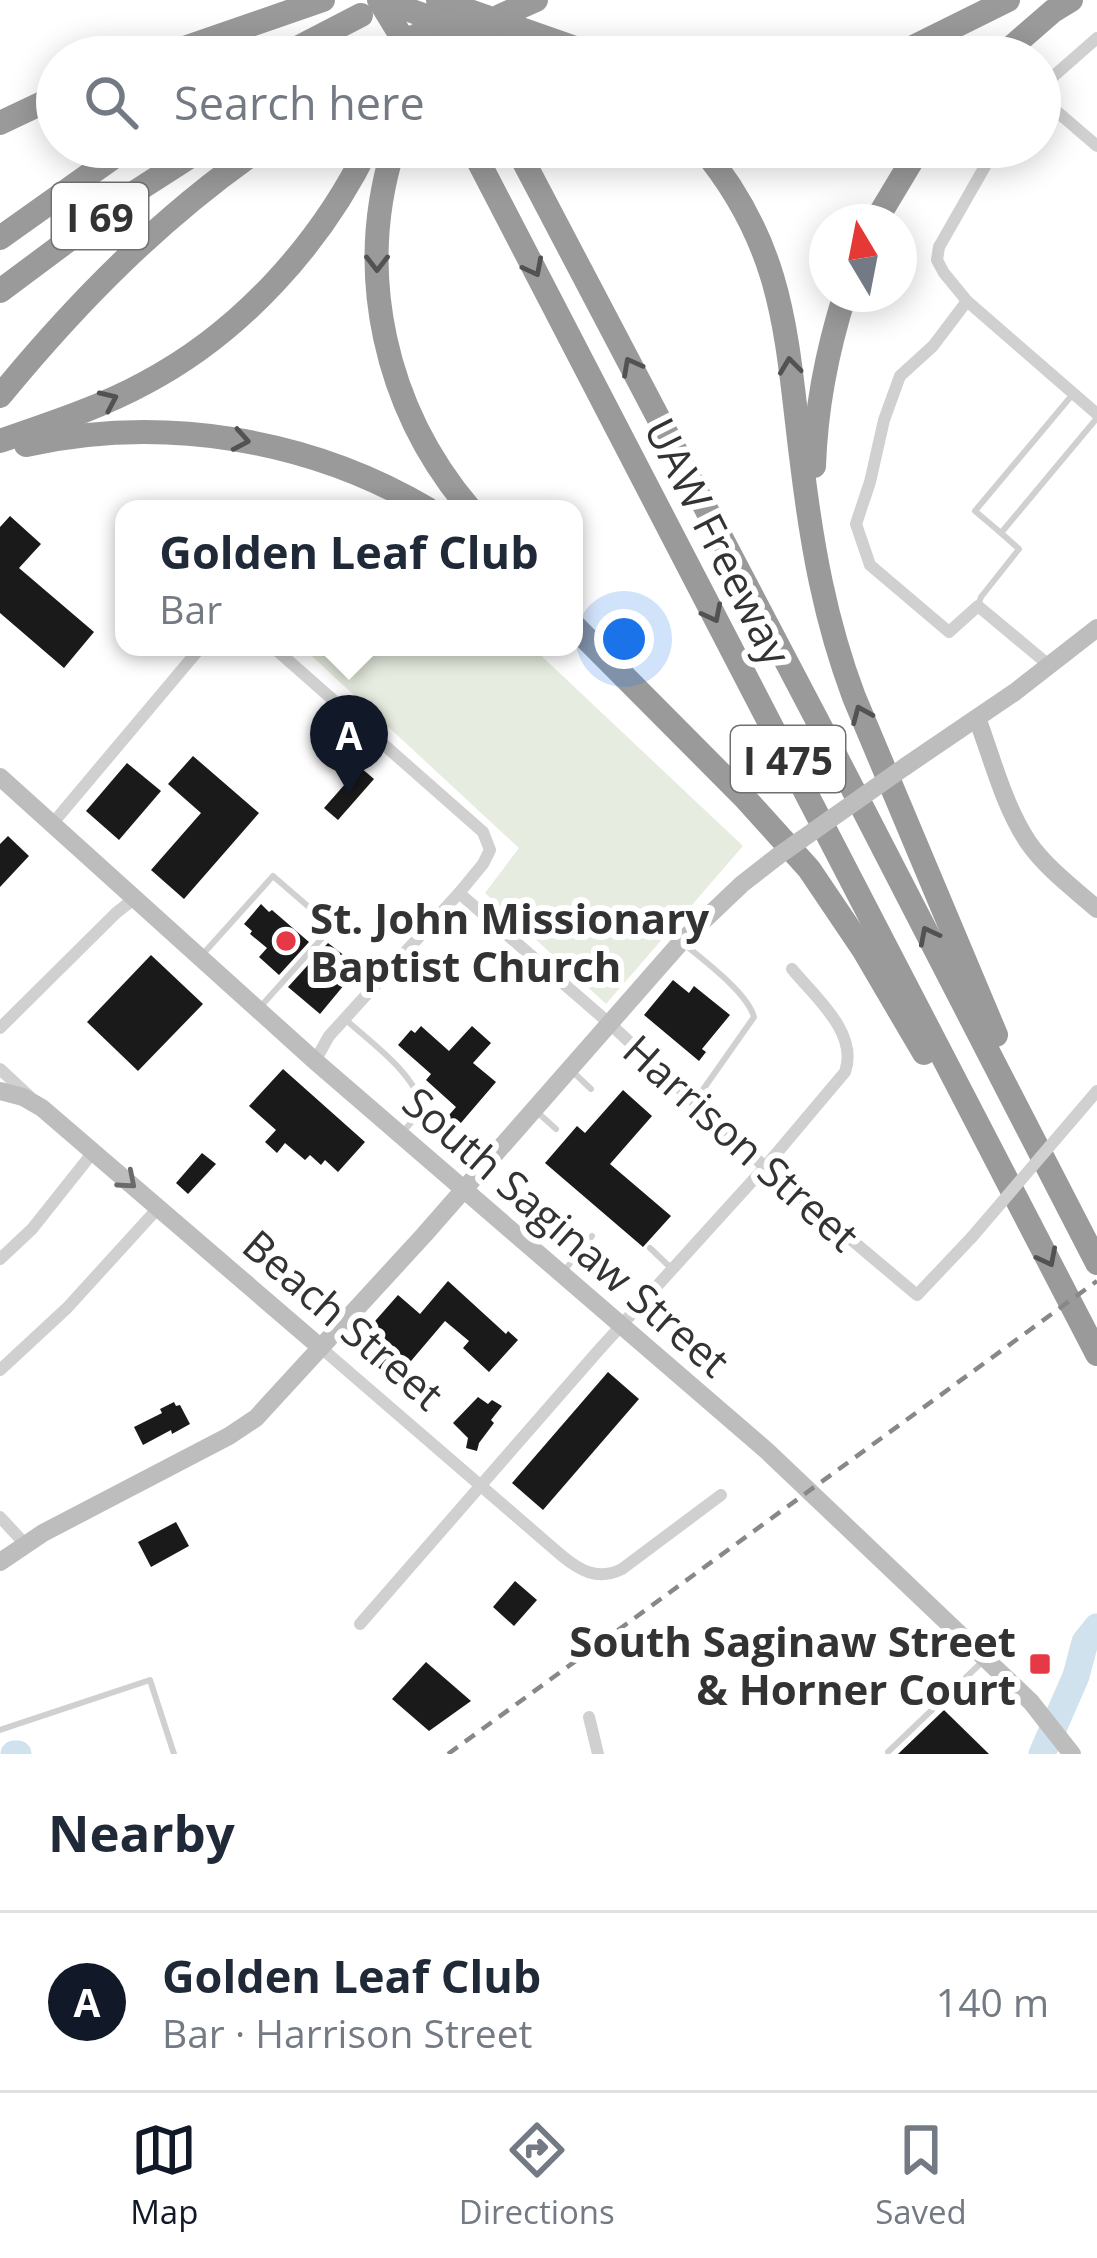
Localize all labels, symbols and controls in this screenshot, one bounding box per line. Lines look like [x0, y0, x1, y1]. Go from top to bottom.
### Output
search box [36, 36, 1061, 168]
icon: search [78, 69, 144, 135]
text: Search here [174, 72, 425, 133]
road number: I 69 [52, 183, 148, 249]
north arrow [809, 204, 917, 312]
one-way arrow [364, 255, 390, 273]
one-way arrow [519, 256, 543, 277]
one-way arrow [623, 356, 646, 378]
one-way arrow [778, 356, 804, 376]
one-way arrow [97, 390, 119, 414]
street label: UAW Freeway [632, 408, 806, 675]
one-way arrow [230, 427, 250, 452]
popup [115, 500, 583, 656]
text: Golden Leaf Club [159, 521, 539, 582]
text: Bar [159, 582, 222, 635]
one-way arrow [699, 602, 723, 623]
your location [594, 609, 654, 669]
pin: A [310, 695, 388, 794]
one-way arrow [851, 705, 875, 726]
road number: I 475 [731, 726, 845, 792]
place label: St. John Missionary Baptist Church [310, 889, 709, 994]
one-way arrow [919, 926, 943, 947]
marker: St. John Missionary Baptist Church [273, 928, 299, 954]
street label: Harrison Street [612, 1021, 872, 1263]
street label: South Saginaw Street [392, 1073, 742, 1389]
one-way arrow [115, 1166, 137, 1188]
street label: Beach Street [232, 1216, 456, 1422]
one-way arrow [1033, 1246, 1056, 1268]
place label: South Saginaw Street & Horner Court [569, 1612, 1016, 1717]
marker: South Saginaw Street & Horner Court [1027, 1651, 1053, 1677]
text: Nearby [48, 1797, 235, 1867]
text: Golden Leaf Club [162, 1945, 541, 2006]
text: A [74, 1975, 100, 2028]
text: 140 m [936, 1975, 1049, 2028]
text: Bar · Harrison Street [162, 2006, 532, 2059]
tab: Map [130, 2117, 198, 2234]
tab: Directions [459, 2117, 615, 2234]
tab: Saved [875, 2117, 967, 2234]

